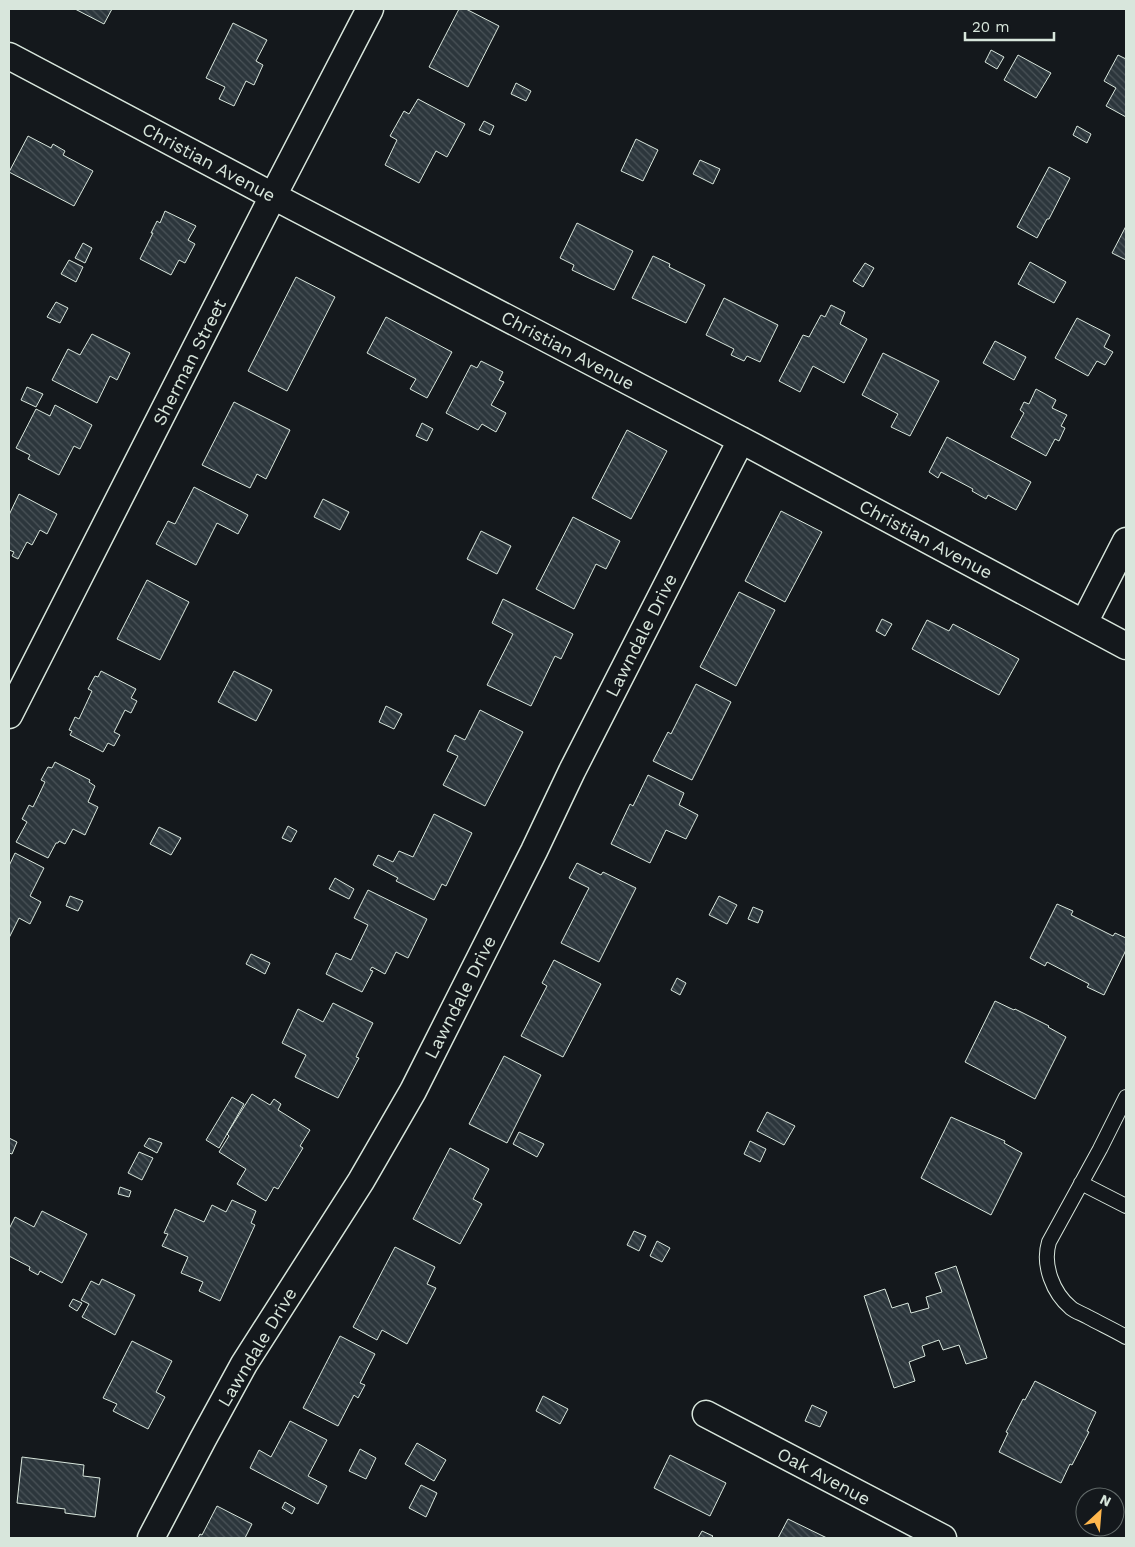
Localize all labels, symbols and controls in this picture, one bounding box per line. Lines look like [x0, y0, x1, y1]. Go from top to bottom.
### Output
scale bar [965, 10, 1054, 42]
text: 20 m [972, 18, 1010, 36]
street label: Christian Avenue [139, 118, 279, 206]
street label: Sherman Street [148, 295, 230, 429]
street label: Christian Avenue [498, 306, 638, 394]
street label: Christian Avenue [856, 495, 996, 583]
street label: Lawndale Drive [601, 570, 681, 700]
street label: Lawndale Drive [420, 932, 500, 1062]
street label: Lawndale Drive [213, 1284, 301, 1410]
street label: Oak Avenue [774, 1443, 874, 1509]
north arrow [1075, 1487, 1125, 1537]
text: N [1098, 1491, 1114, 1510]

